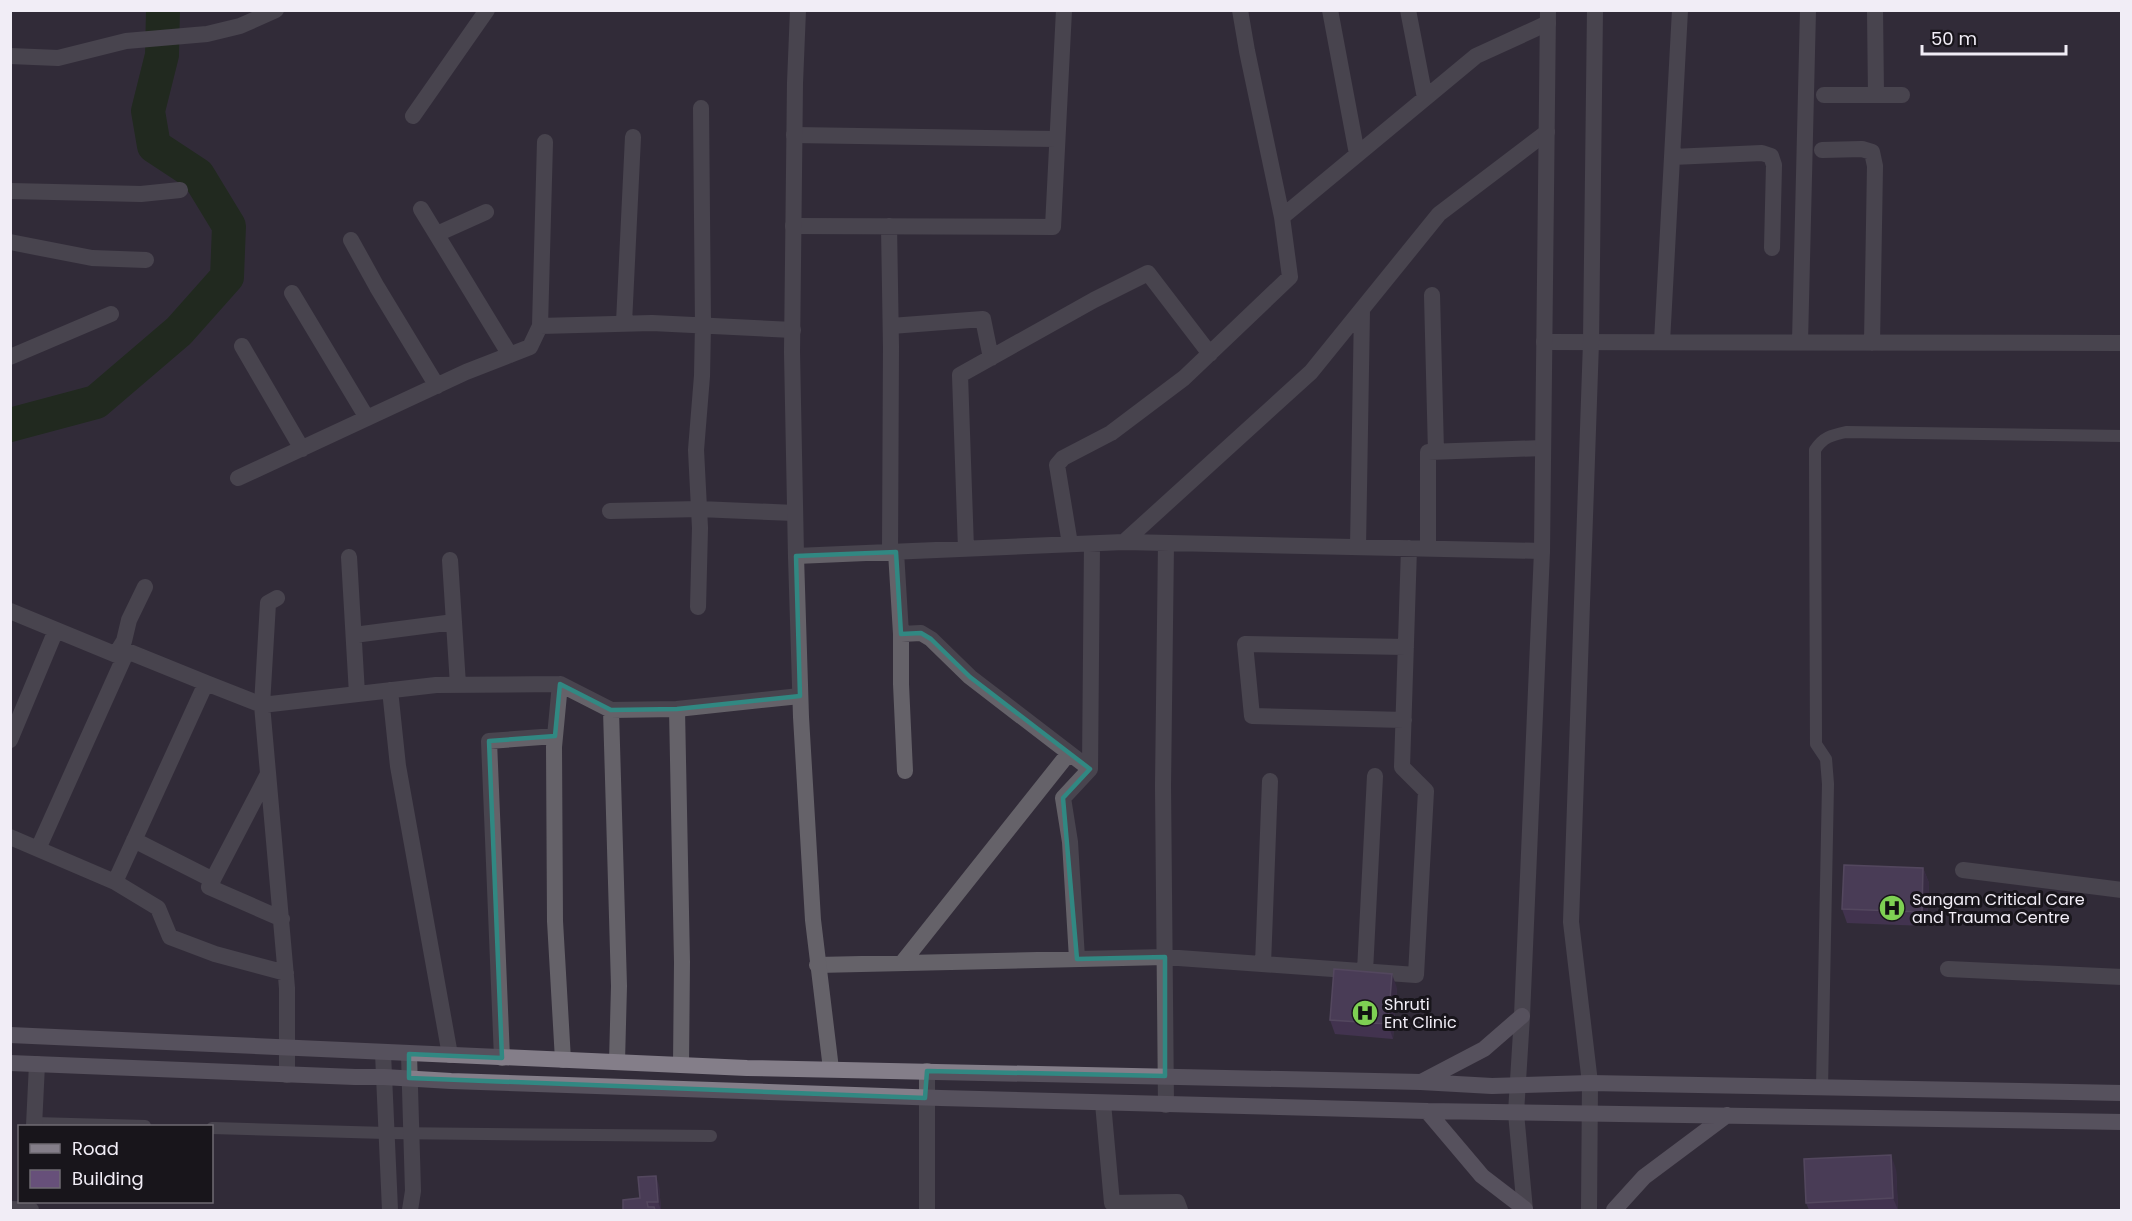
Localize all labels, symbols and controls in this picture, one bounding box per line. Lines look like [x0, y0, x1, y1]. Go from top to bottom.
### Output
scale bar [1922, 18, 2066, 56]
text: 50 m [1931, 26, 1977, 51]
place label: Sangam Critical Care and Trauma Centre [1912, 888, 2085, 929]
hospital icon: Sangam Critical Care and Trauma Centre [1877, 893, 1907, 923]
place label: Shruti Ent Clinic [1384, 993, 1457, 1034]
hospital icon: Shruti Ent Clinic [1350, 998, 1380, 1028]
legend [18, 1125, 213, 1203]
text: Road [72, 1136, 119, 1161]
text: Building [72, 1166, 144, 1191]

